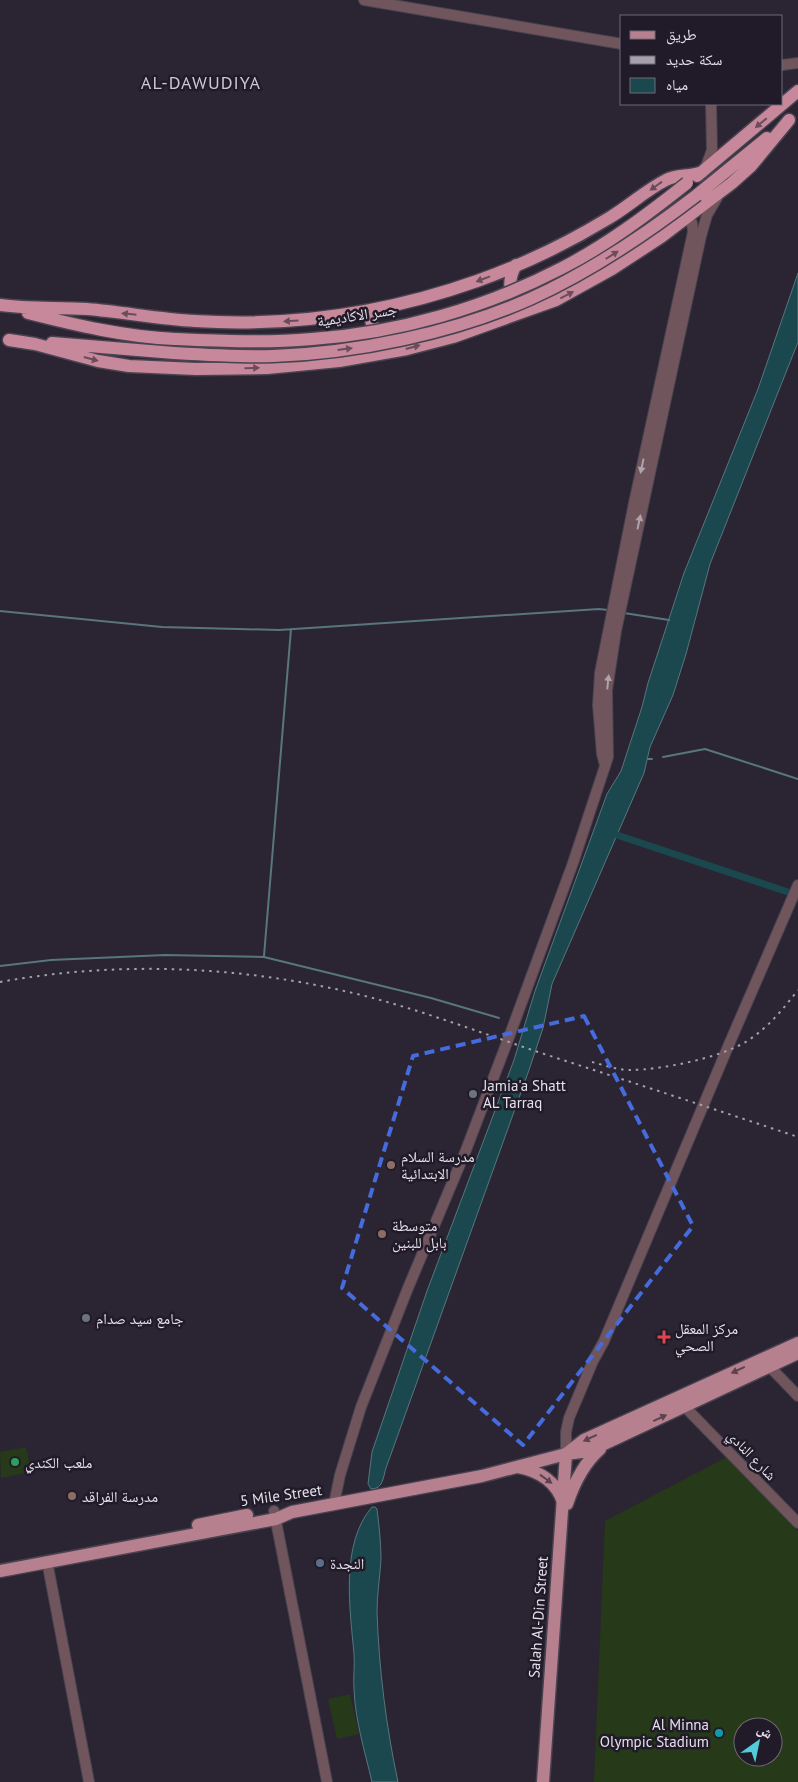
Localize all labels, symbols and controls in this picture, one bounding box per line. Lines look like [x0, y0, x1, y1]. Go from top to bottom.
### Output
legend [620, 15, 783, 105]
text: طريق [666, 25, 697, 45]
text: سكة حديد [666, 50, 723, 69]
district label: AL-DAWUDIYA [141, 71, 261, 94]
text: مياه [666, 75, 688, 94]
one-way arrow [754, 117, 767, 128]
one-way arrow [650, 181, 663, 191]
one-way arrow [605, 250, 618, 260]
one-way arrow [475, 275, 490, 283]
one-way arrow [560, 291, 574, 299]
street label: جسر الاكاديمية [316, 299, 399, 331]
one-way arrow [120, 310, 136, 318]
one-way arrow [282, 317, 298, 325]
one-way arrow [406, 343, 421, 351]
one-way arrow [337, 345, 353, 353]
one-way arrow [83, 355, 98, 363]
one-way arrow [245, 364, 261, 372]
one-way arrow [638, 458, 646, 473]
one-way arrow [635, 515, 643, 530]
one-way arrow [604, 674, 612, 690]
place label: Jamia'a Shatt AL Tarraq [482, 1076, 566, 1112]
marker: Jamia'a Shatt AL Tarraq [467, 1088, 479, 1100]
place label: مدرسة السلام الابتدائية [401, 1147, 475, 1183]
marker: مدرسة السلام الابتدائية [385, 1159, 397, 1171]
place label: متوسطة بابل للبنين [392, 1216, 447, 1253]
marker: متوسطة بابل للبنين [376, 1228, 388, 1240]
place label: جامع سيد صدام [96, 1309, 184, 1329]
marker: جامع سيد صدام [80, 1312, 92, 1324]
place label: مركز المعقل الصحي [675, 1319, 738, 1357]
marker: مركز المعقل الصحي [657, 1330, 671, 1344]
one-way arrow [731, 1366, 745, 1374]
one-way arrow [653, 1414, 667, 1422]
street label: شارع النادي [721, 1426, 781, 1486]
one-way arrow [583, 1434, 597, 1442]
place label: ملعب الكندي [25, 1453, 93, 1474]
marker: ملعب الكندي [9, 1456, 21, 1468]
one-way arrow [539, 1474, 553, 1484]
street label: 5 Mile Street [239, 1480, 323, 1510]
place label: مدرسة الفراقد [82, 1487, 158, 1506]
marker: مدرسة الفراقد [66, 1490, 78, 1502]
place label: النجدة [330, 1554, 364, 1573]
street label: Salah Al-Din Street [524, 1556, 552, 1678]
marker: النجدة [314, 1557, 326, 1569]
place label: Al Minna Olympic Stadium [600, 1715, 709, 1751]
north arrow [733, 1717, 783, 1767]
text: ش [754, 1720, 776, 1743]
marker: Al Minna Olympic Stadium [713, 1727, 725, 1739]

